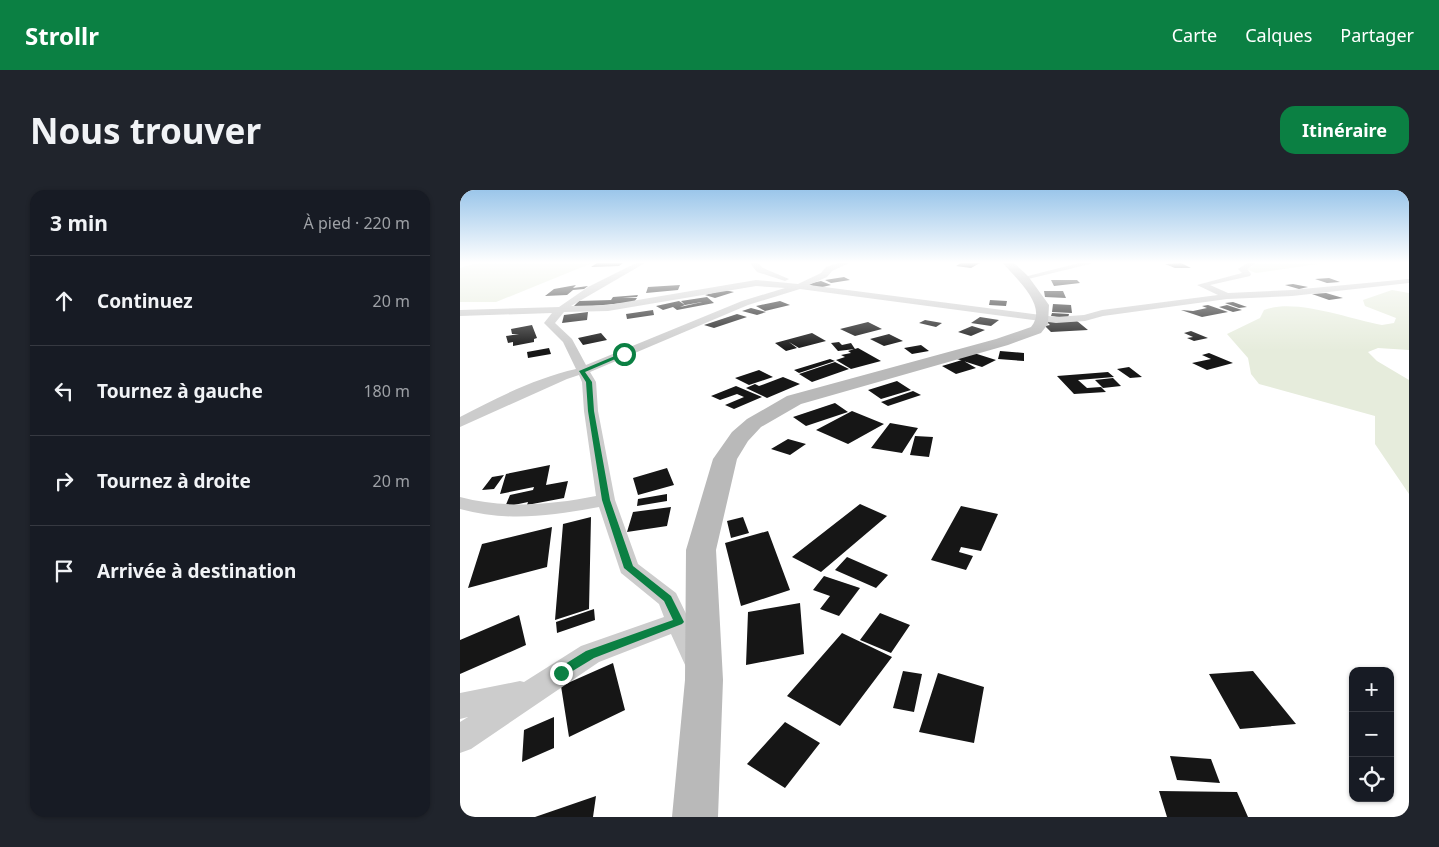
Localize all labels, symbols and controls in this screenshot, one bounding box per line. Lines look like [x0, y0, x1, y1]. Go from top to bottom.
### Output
text: Strollr [25, 19, 99, 52]
text: Carte [1172, 23, 1217, 47]
text: Calques [1245, 23, 1312, 47]
text: Partager [1340, 23, 1414, 47]
button: Itinéraire [1280, 106, 1409, 154]
text: Nous trouver [30, 107, 261, 154]
text: 3 min [50, 209, 108, 237]
text: À pied · 220 m [304, 212, 410, 234]
icon: ahead [50, 287, 78, 315]
text: Continuez [97, 288, 193, 314]
text: 20 m [373, 290, 410, 312]
route start [613, 343, 636, 366]
icon: left [50, 377, 78, 405]
text: Tournez à gauche [97, 378, 263, 404]
text: 180 m [363, 380, 410, 402]
icon: right [50, 467, 78, 495]
text: Tournez à droite [97, 468, 251, 494]
text: 20 m [373, 470, 410, 492]
icon: arrive [50, 557, 78, 585]
text: Arrivée à destination [97, 558, 296, 584]
route end [550, 662, 573, 685]
map controls [1349, 667, 1394, 802]
button: + [1349, 667, 1394, 712]
button: − [1349, 712, 1394, 757]
button: locate [1349, 757, 1394, 802]

